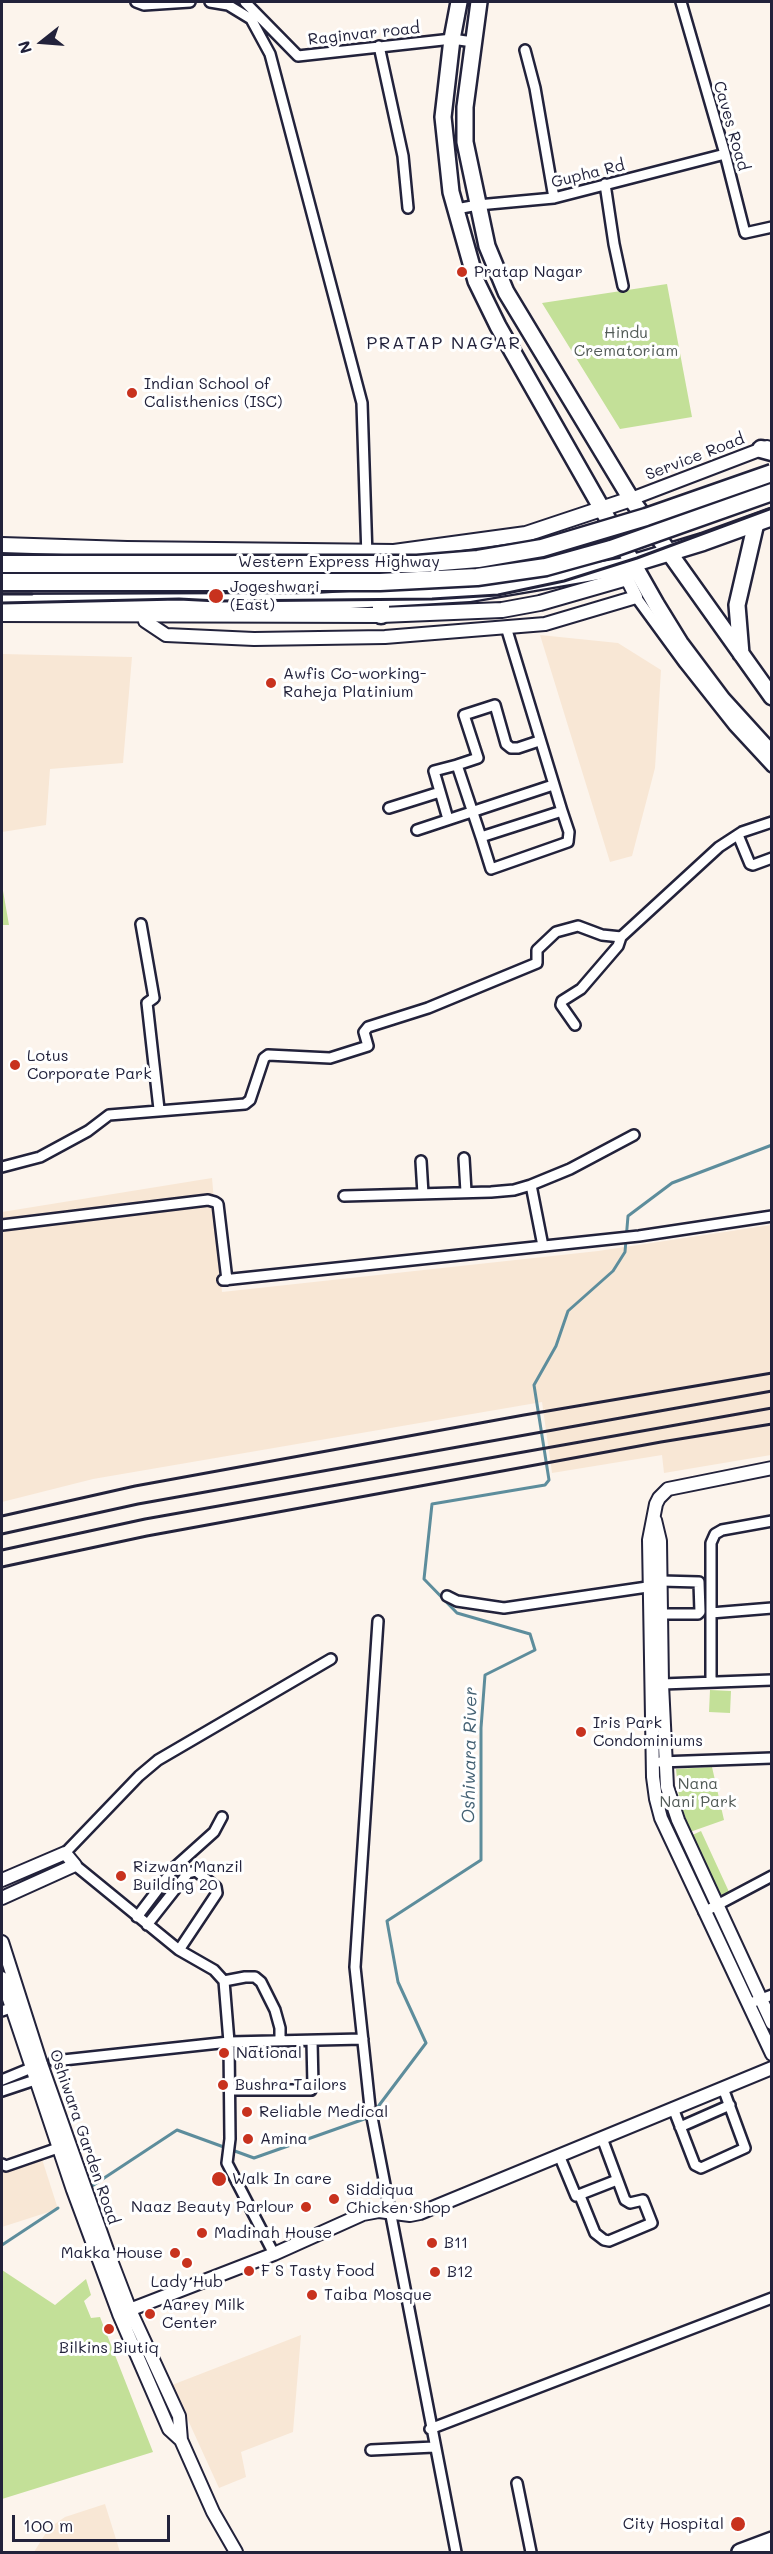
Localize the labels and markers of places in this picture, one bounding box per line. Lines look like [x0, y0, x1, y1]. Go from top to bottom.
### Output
place label: Pratap Nagar [474, 262, 583, 282]
marker: Pratap Nagar [455, 265, 469, 279]
place label: Indian School of Calisthenics (ISC) [144, 374, 282, 412]
marker: Indian School of Calisthenics (ISC) [125, 386, 139, 400]
place label: Jogeshwari (East) [230, 577, 320, 615]
marker: Jogeshwari (East) [207, 587, 225, 605]
place label: Awfis Co-working- Raheja Platinium [283, 664, 426, 702]
marker: Awfis Co-working- Raheja Platinium [264, 676, 278, 690]
place label: Lotus Corporate Park [27, 1046, 152, 1084]
marker: Lotus Corporate Park [8, 1058, 22, 1072]
place label: Iris Park Condominiums [593, 1713, 703, 1751]
marker: Iris Park Condominiums [574, 1725, 588, 1739]
place label: Rizwan Manzil Building 20 [133, 1857, 243, 1895]
marker: Rizwan Manzil Building 20 [114, 1869, 128, 1883]
place label: National [236, 2043, 302, 2063]
marker: National [217, 2046, 231, 2060]
place label: Bushra Tailors [235, 2075, 347, 2095]
marker: Bushra Tailors [216, 2078, 230, 2092]
place label: Reliable Medical [259, 2102, 388, 2122]
marker: Reliable Medical [240, 2105, 254, 2119]
place label: Amina [260, 2129, 308, 2149]
marker: Amina [241, 2132, 255, 2146]
place label: Walk In care [232, 2169, 332, 2189]
marker: Walk In care [210, 2170, 228, 2188]
place label: Siddiqua Chicken Shop [346, 2180, 451, 2218]
marker: Siddiqua Chicken Shop [327, 2192, 341, 2206]
place label: Naaz Beauty Parlour [131, 2197, 294, 2217]
marker: Naaz Beauty Parlour [299, 2200, 313, 2214]
place label: Madinah House [214, 2223, 332, 2243]
marker: Madinah House [195, 2226, 209, 2240]
place label: B11 [444, 2233, 468, 2253]
marker: B11 [425, 2236, 439, 2250]
place label: Makka House [61, 2243, 163, 2263]
marker: Makka House [168, 2246, 182, 2260]
marker: Lady Hub [180, 2256, 194, 2270]
place label: F S Tasty Food [261, 2261, 374, 2281]
place label: B12 [447, 2262, 473, 2282]
marker: F S Tasty Food [242, 2264, 256, 2278]
marker: B12 [428, 2265, 442, 2279]
place label: Lady Hub [151, 2272, 223, 2292]
place label: Taiba Mosque [324, 2285, 432, 2305]
marker: Taiba Mosque [305, 2288, 319, 2302]
place label: Aarey Milk Center [162, 2295, 245, 2333]
marker: Aarey Milk Center [143, 2307, 157, 2321]
marker: Bilkins Biutiq [102, 2322, 116, 2336]
place label: Bilkins Biutiq [59, 2338, 159, 2358]
place label: City Hospital [623, 2514, 724, 2534]
marker: City Hospital [729, 2515, 747, 2533]

